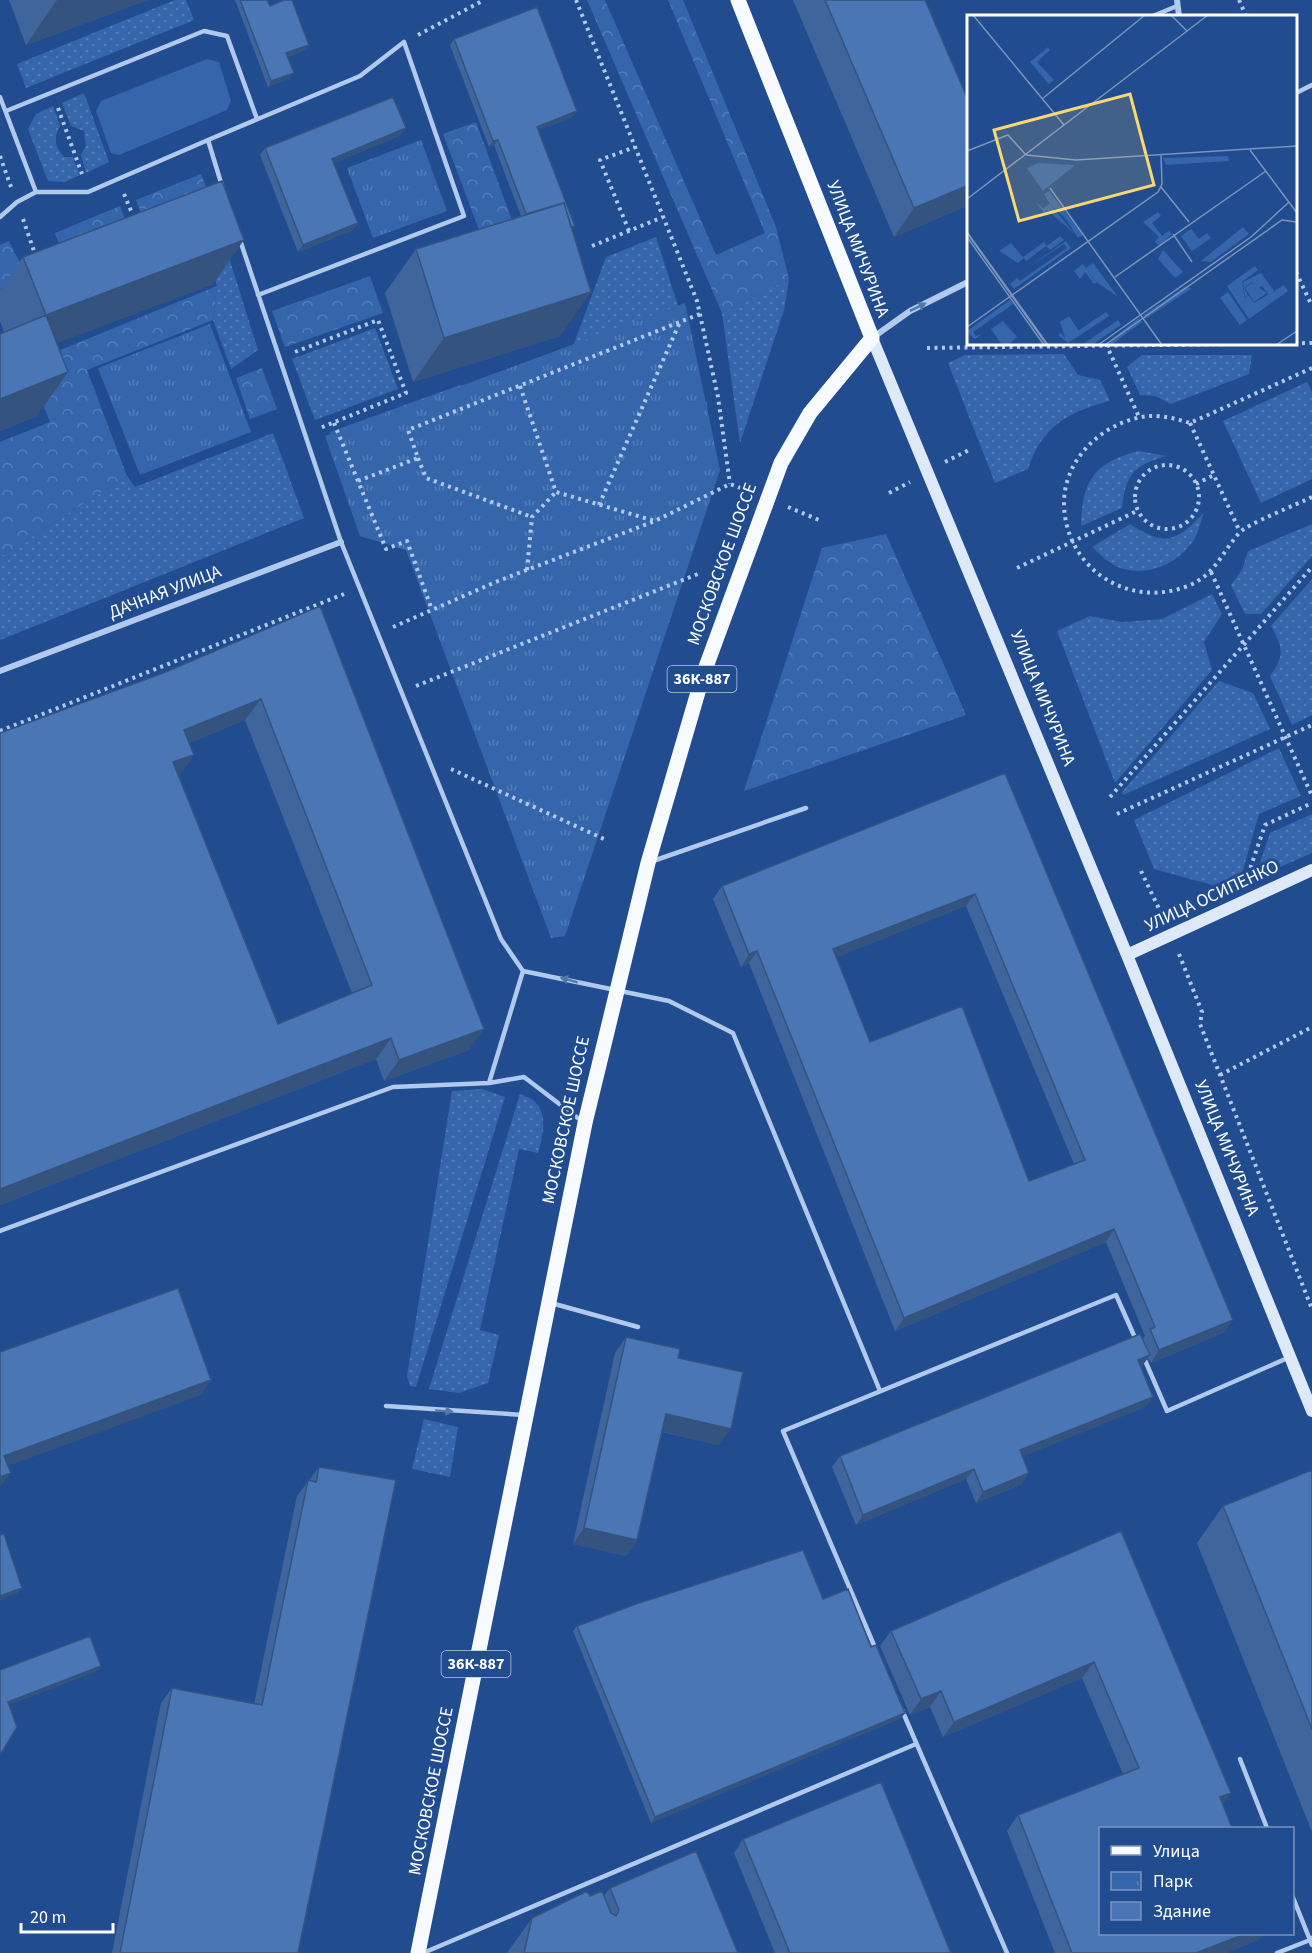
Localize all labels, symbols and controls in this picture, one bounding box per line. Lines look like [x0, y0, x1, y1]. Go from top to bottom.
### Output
inset map [967, 15, 1297, 345]
street label: УЛИЦА МИЧУРИНА [820, 177, 896, 321]
one-way arrow [910, 302, 927, 312]
street label: МОСКОВСКОЕ ШОССЕ [681, 479, 763, 649]
street label: ДАЧНАЯ УЛИЦА [105, 559, 225, 625]
street label: УЛИЦА МИЧУРИНА [1004, 626, 1082, 770]
road number: 36К-887 [668, 666, 736, 692]
street label: УЛИЦА ОСИПЕНКО [1141, 854, 1283, 938]
one-way arrow [560, 974, 578, 984]
street label: МОСКОВСКОЕ ШОССЕ [536, 1034, 596, 1206]
street label: УЛИЦА МИЧУРИНА [1188, 1076, 1266, 1220]
one-way arrow [434, 1406, 453, 1415]
road number: 36К-887 [442, 1651, 510, 1677]
street label: МОСКОВСКОЕ ШОССЕ [402, 1705, 460, 1877]
legend [1099, 1827, 1294, 1935]
text: Улица [1153, 1839, 1200, 1864]
text: Парк [1153, 1869, 1193, 1894]
scale bar [21, 1896, 112, 1934]
text: Здание [1153, 1899, 1211, 1924]
text: 20 m [30, 1905, 66, 1930]

